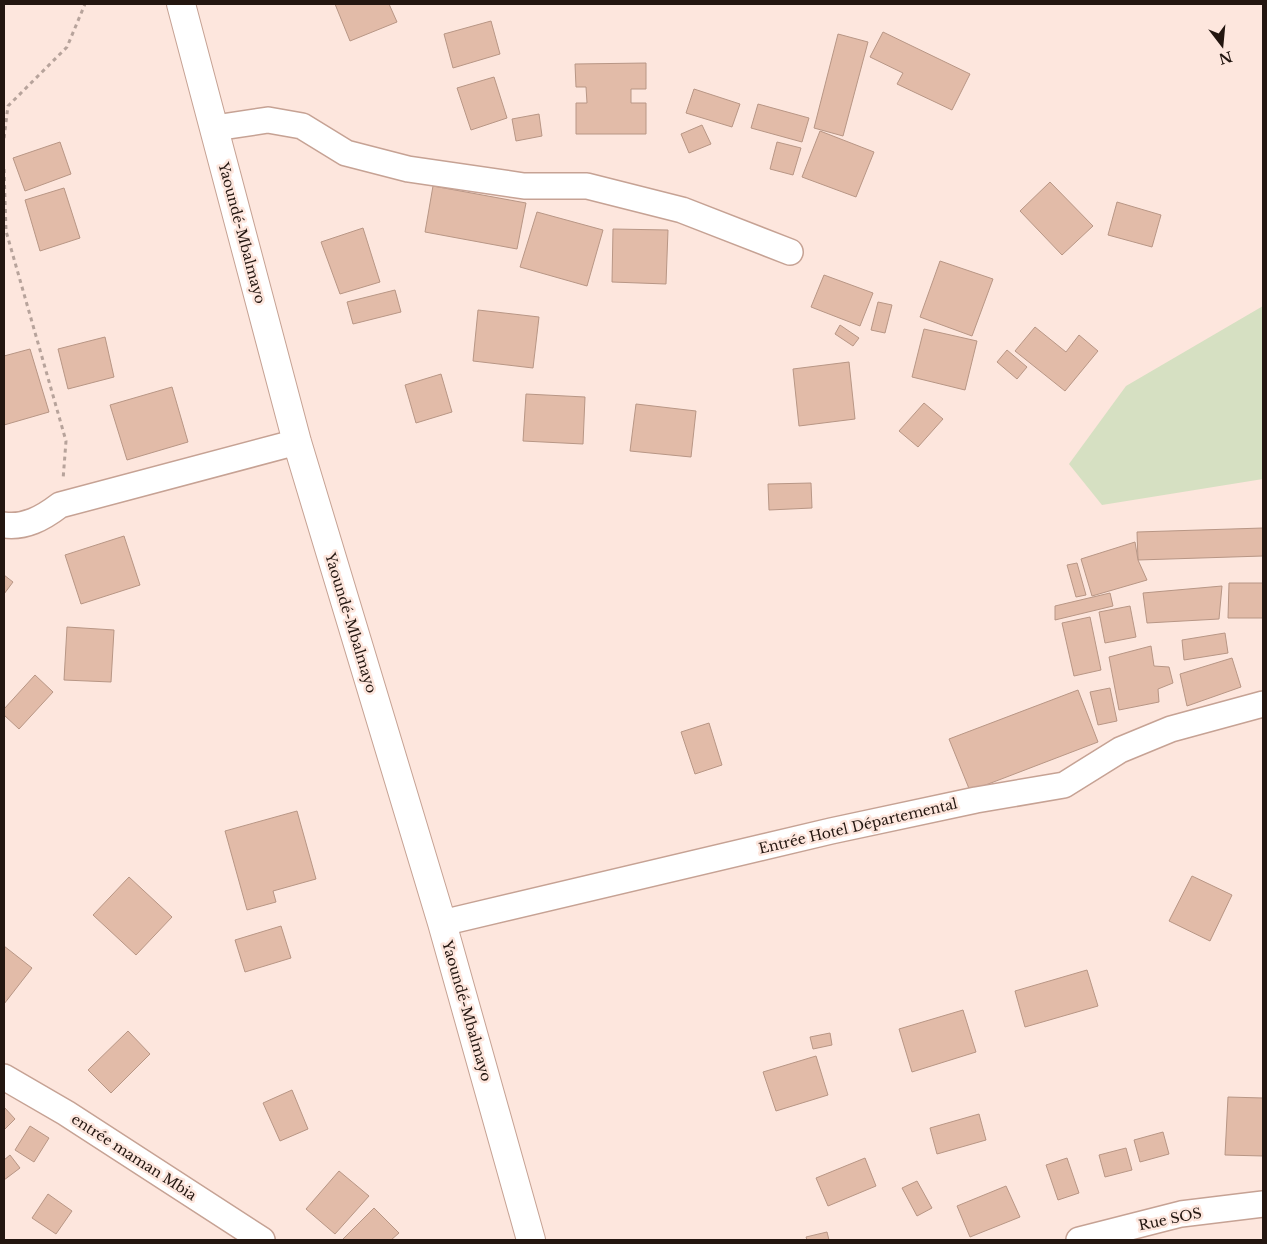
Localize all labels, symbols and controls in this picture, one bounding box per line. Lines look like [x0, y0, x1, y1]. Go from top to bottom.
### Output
north arrow [1197, 20, 1247, 70]
text: N [1217, 47, 1234, 68]
street label: Yaoundé-Mbalmayo [214, 159, 270, 306]
street label: Yaoundé-Mbalmayo [321, 550, 381, 695]
street label: Entrée Hotel Départemental [757, 794, 959, 858]
street label: Yaoundé-Mbalmayo [438, 938, 496, 1083]
street label: entrée maman Mbia [68, 1110, 200, 1204]
street label: Rue SOS [1137, 1204, 1203, 1234]

